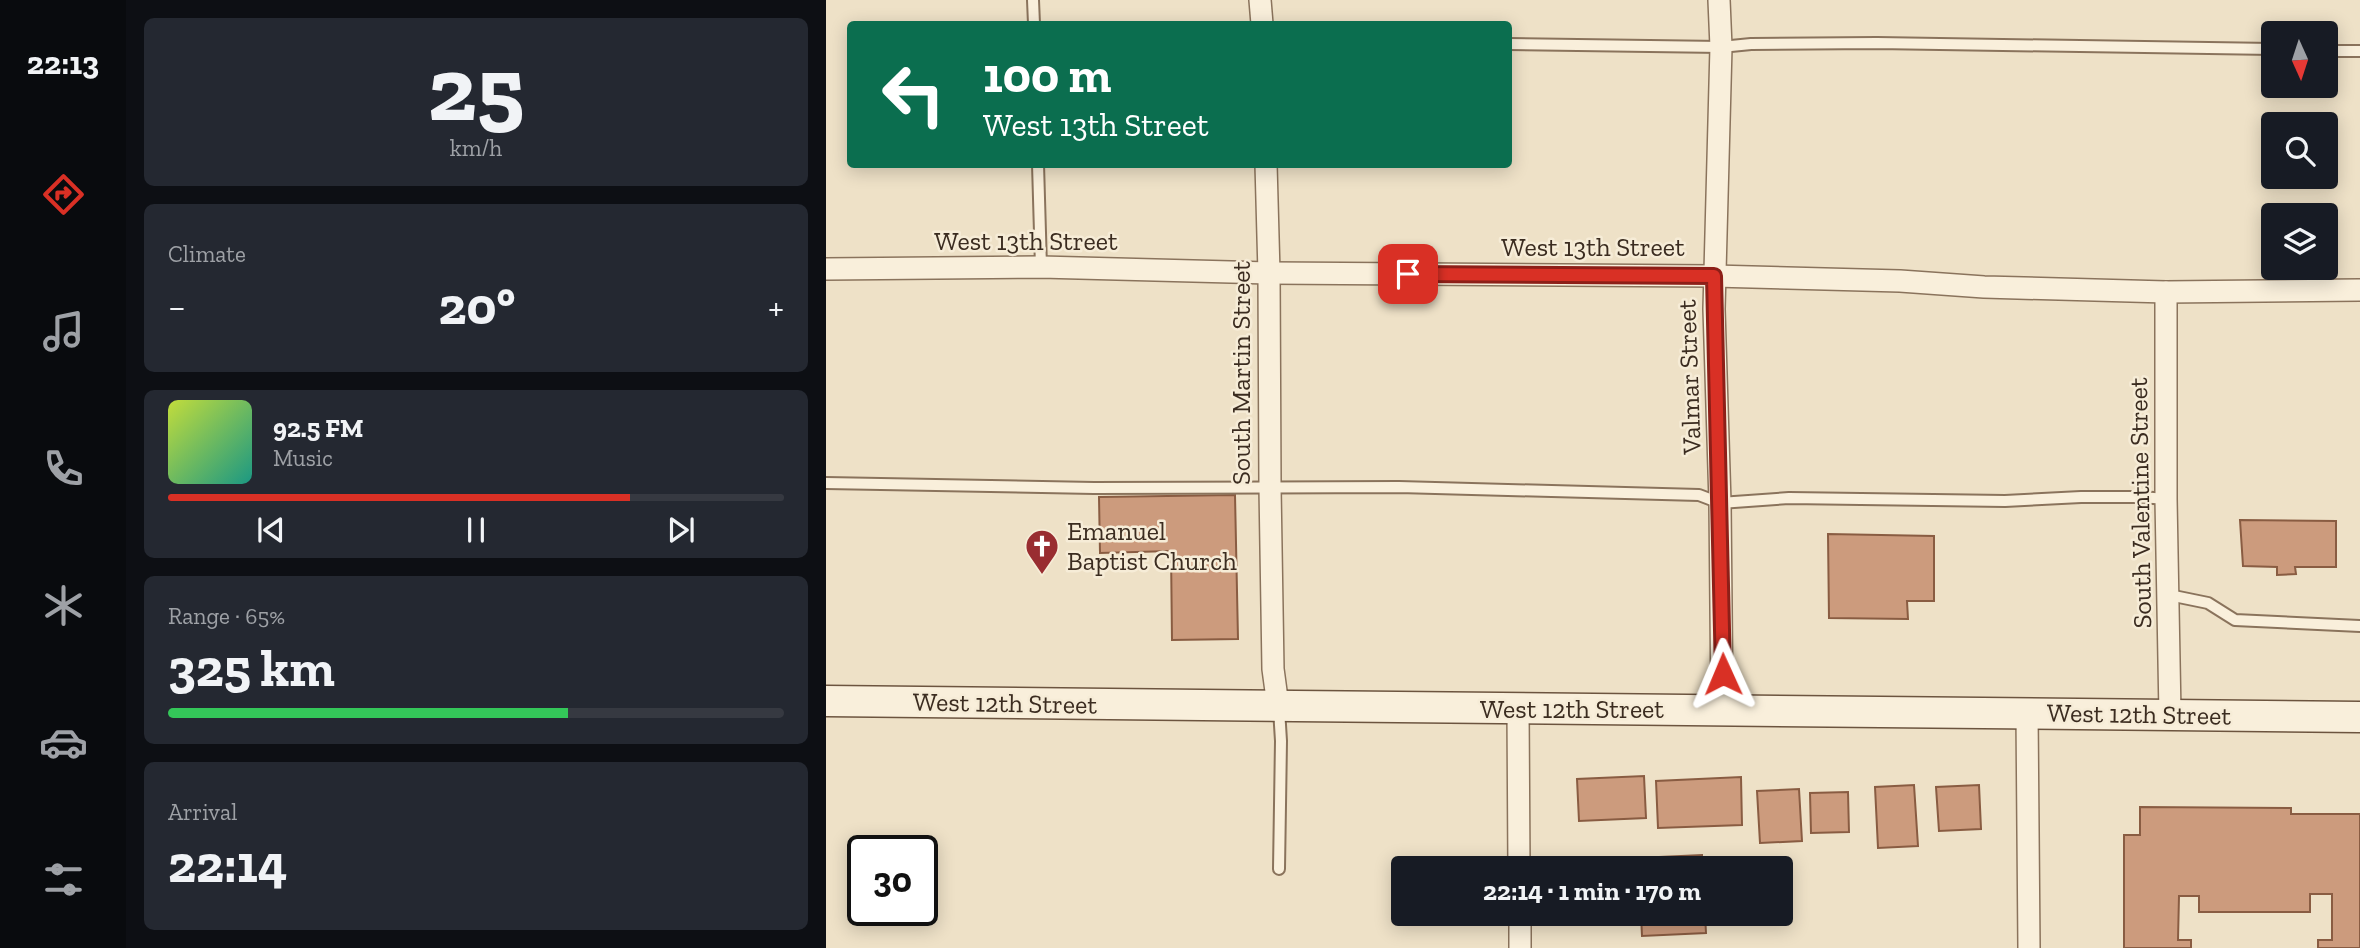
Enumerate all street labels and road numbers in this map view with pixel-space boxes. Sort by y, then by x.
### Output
street label: West 13th Street [934,225,1118,257]
street label: West 13th Street [1501,231,1685,263]
street label: South Martin Street [1225,261,1257,485]
street label: Valmar Street [1670,299,1708,456]
street label: South Valentine Street [2122,377,2158,629]
street label: West 12th Street [913,685,1098,721]
street label: West 12th Street [1480,693,1664,725]
street label: West 12th Street [2047,696,2232,732]

